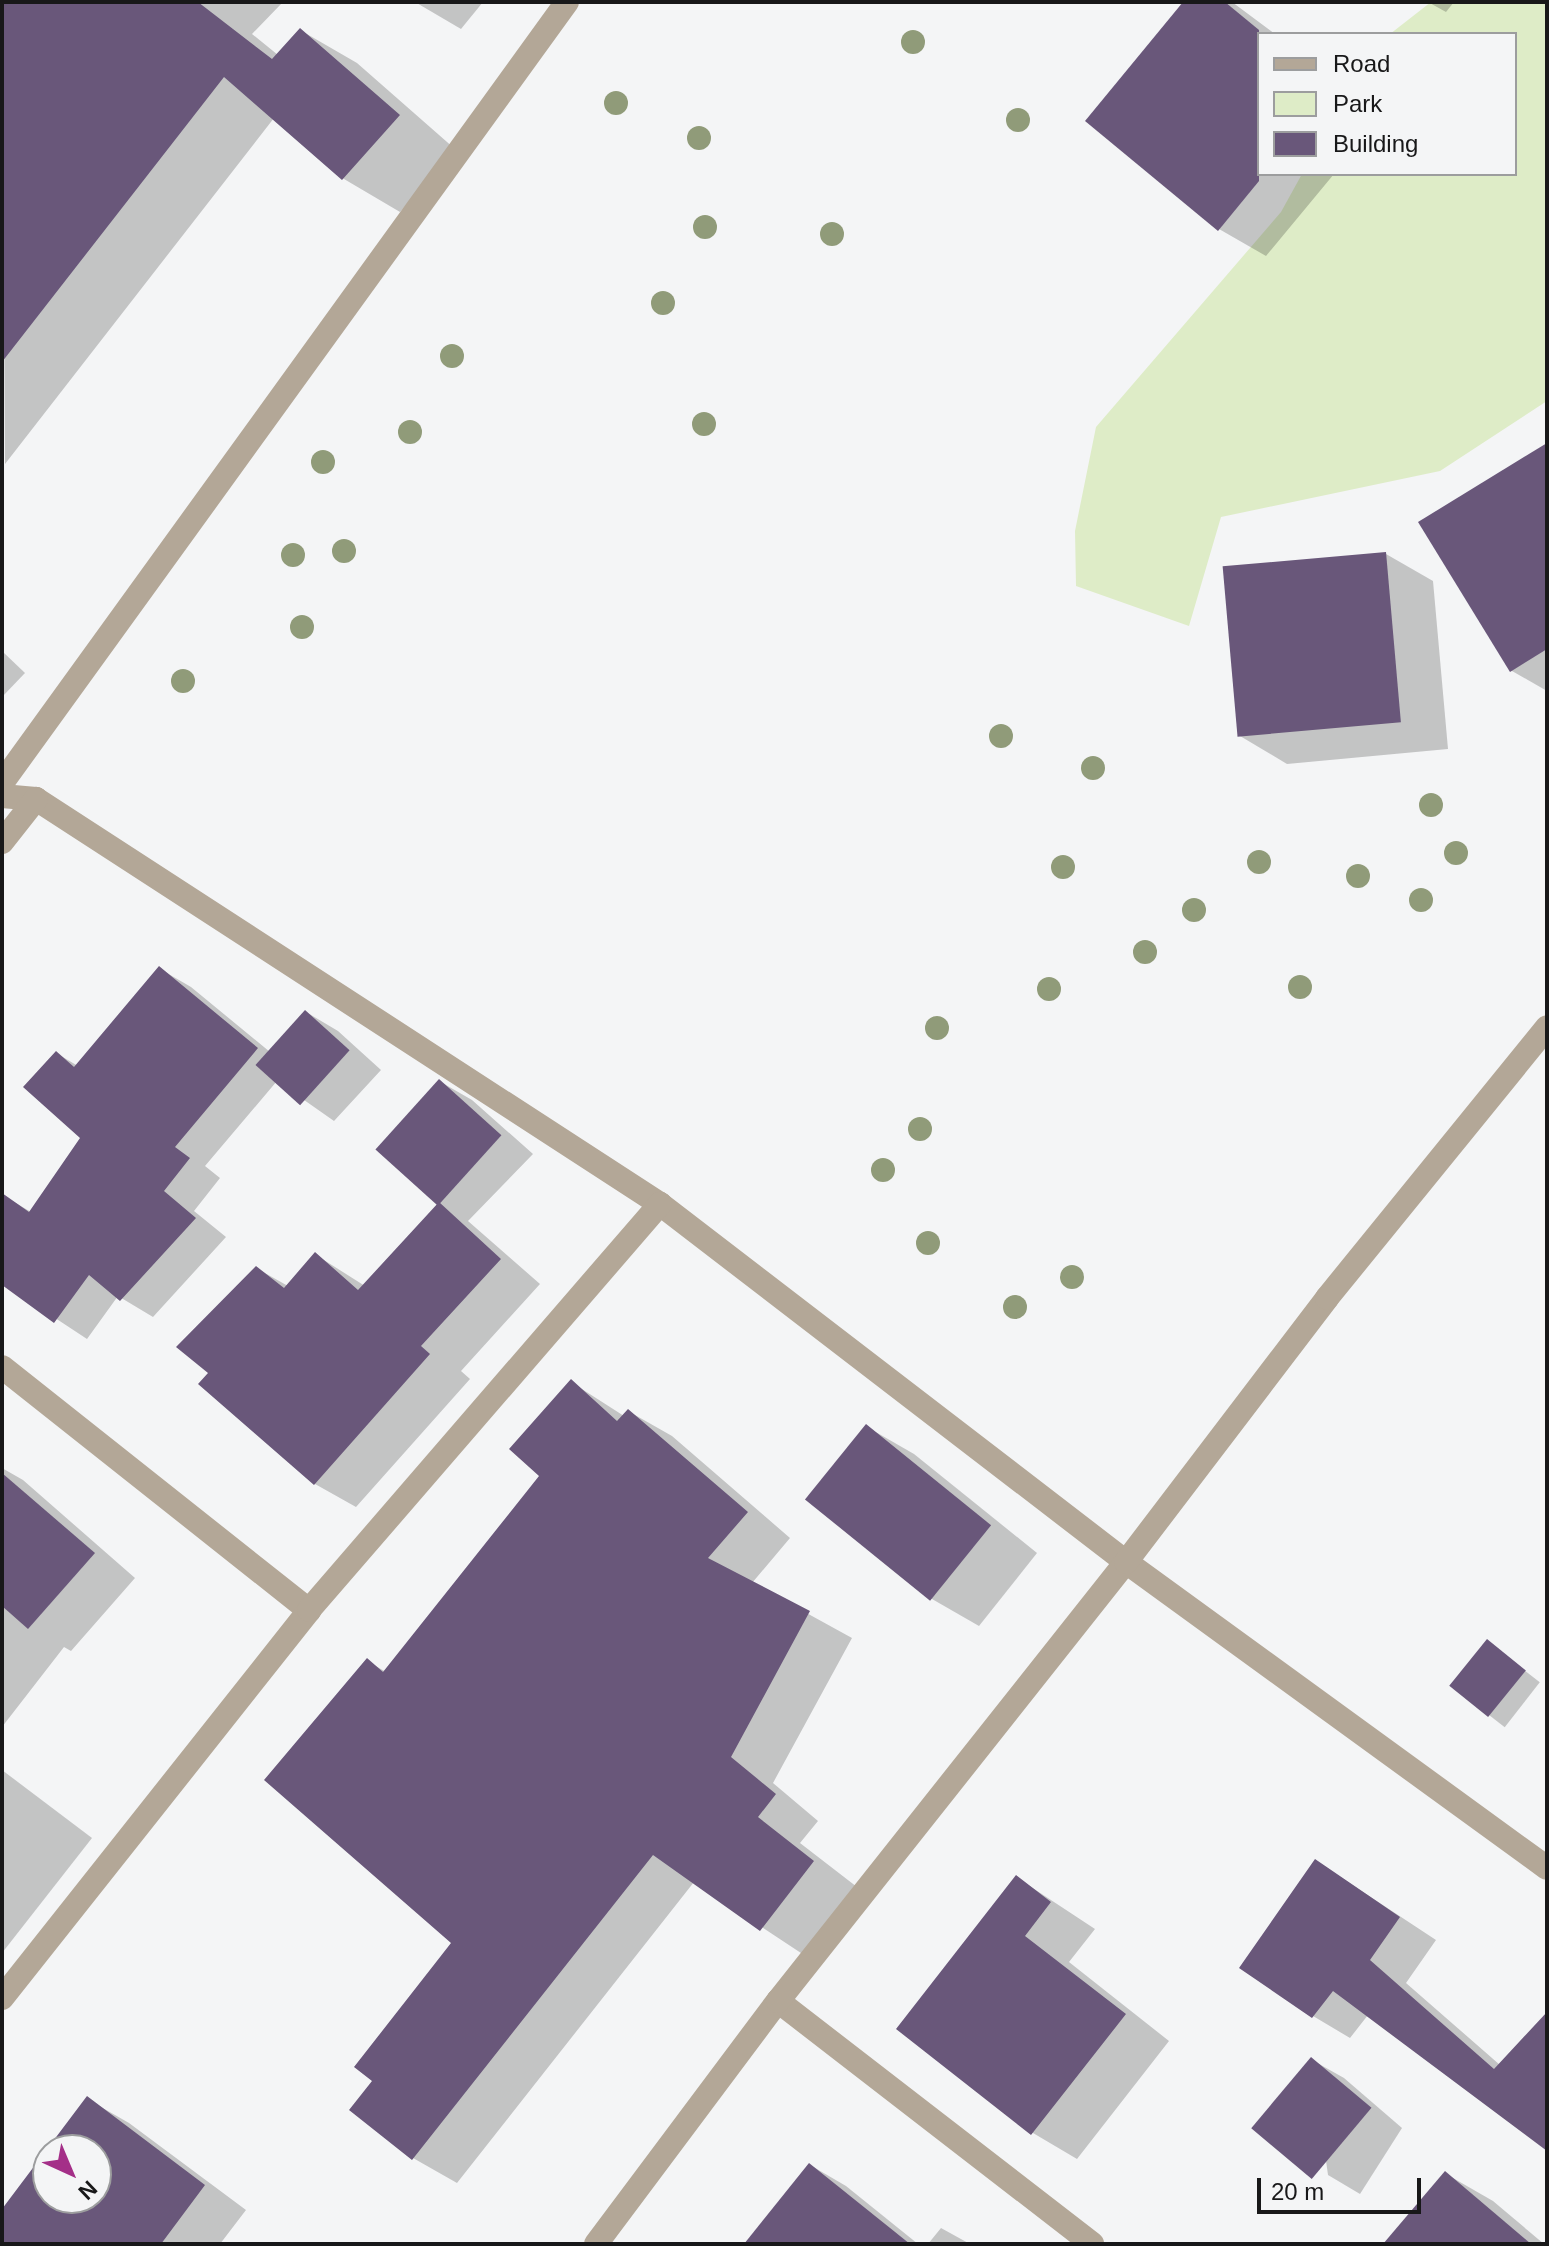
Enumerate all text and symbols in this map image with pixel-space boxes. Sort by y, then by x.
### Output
legend [1257,32,1517,176]
text: Road [1333,50,1390,77]
text: Park [1333,90,1382,117]
text: Building [1333,130,1418,157]
north arrow [32,2134,112,2214]
scale bar [1261,2162,1425,2212]
text: N [73,2176,102,2205]
text: 20 m [1271,2178,1324,2205]

